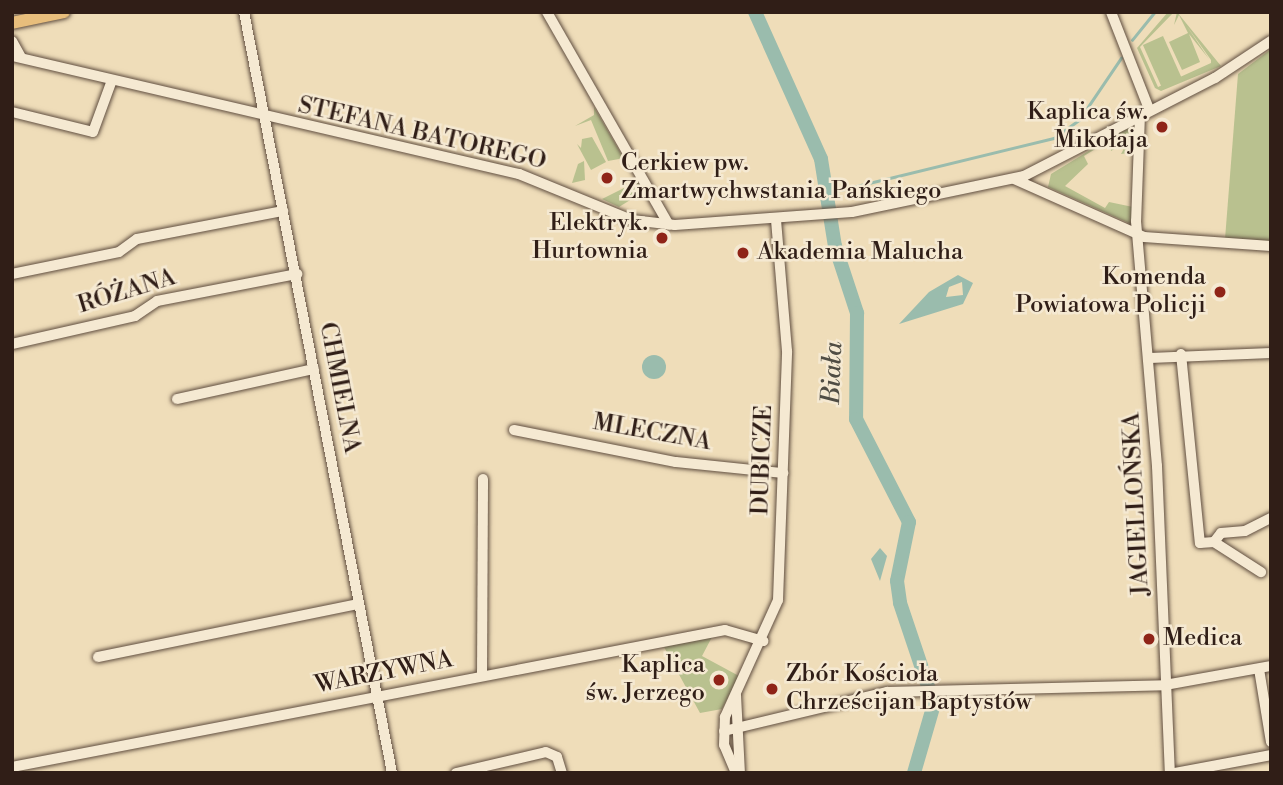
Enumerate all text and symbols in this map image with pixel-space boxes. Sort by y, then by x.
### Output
street label: STEFANA BATOREGO [295,91,549,177]
place label: Kaplica św. Mikołaja [1027,99,1148,155]
marker: Kaplica św. Mikołaja [1154,119,1170,135]
place label: Cerkiew pw. Zmartwychwstania Pańskiego [621,150,942,206]
marker: Cerkiew pw. Zmartwychwstania Pańskiego [599,170,615,186]
place label: Elektryk. Hurtownia [532,210,648,266]
marker: Elektryk. Hurtownia [654,230,670,246]
place label: Akademia Malucha [757,239,963,267]
marker: Akademia Malucha [735,245,751,261]
street label: RÓŻANA [75,263,179,321]
place label: Komenda Powiatowa Policji [1015,264,1206,320]
marker: Komenda Powiatowa Policji [1212,284,1228,300]
street label: CHMIELNA [312,320,366,456]
water label: Biała [816,341,850,405]
street label: DUBICZE [747,404,779,516]
street label: MLECZNA [590,408,714,458]
street label: JAGIELLOŃSKA [1118,412,1156,596]
place label: Medica [1163,625,1242,653]
marker: Medica [1141,631,1157,647]
street label: WARZYWNA [313,646,455,700]
place label: Kaplica św. Jerzego [585,652,705,708]
place label: Zbór Kościoła Chrześcijan Baptystów [786,661,1032,717]
marker: Kaplica św. Jerzego [711,672,727,688]
marker: Zbór Kościoła Chrześcijan Baptystów [764,681,780,697]

